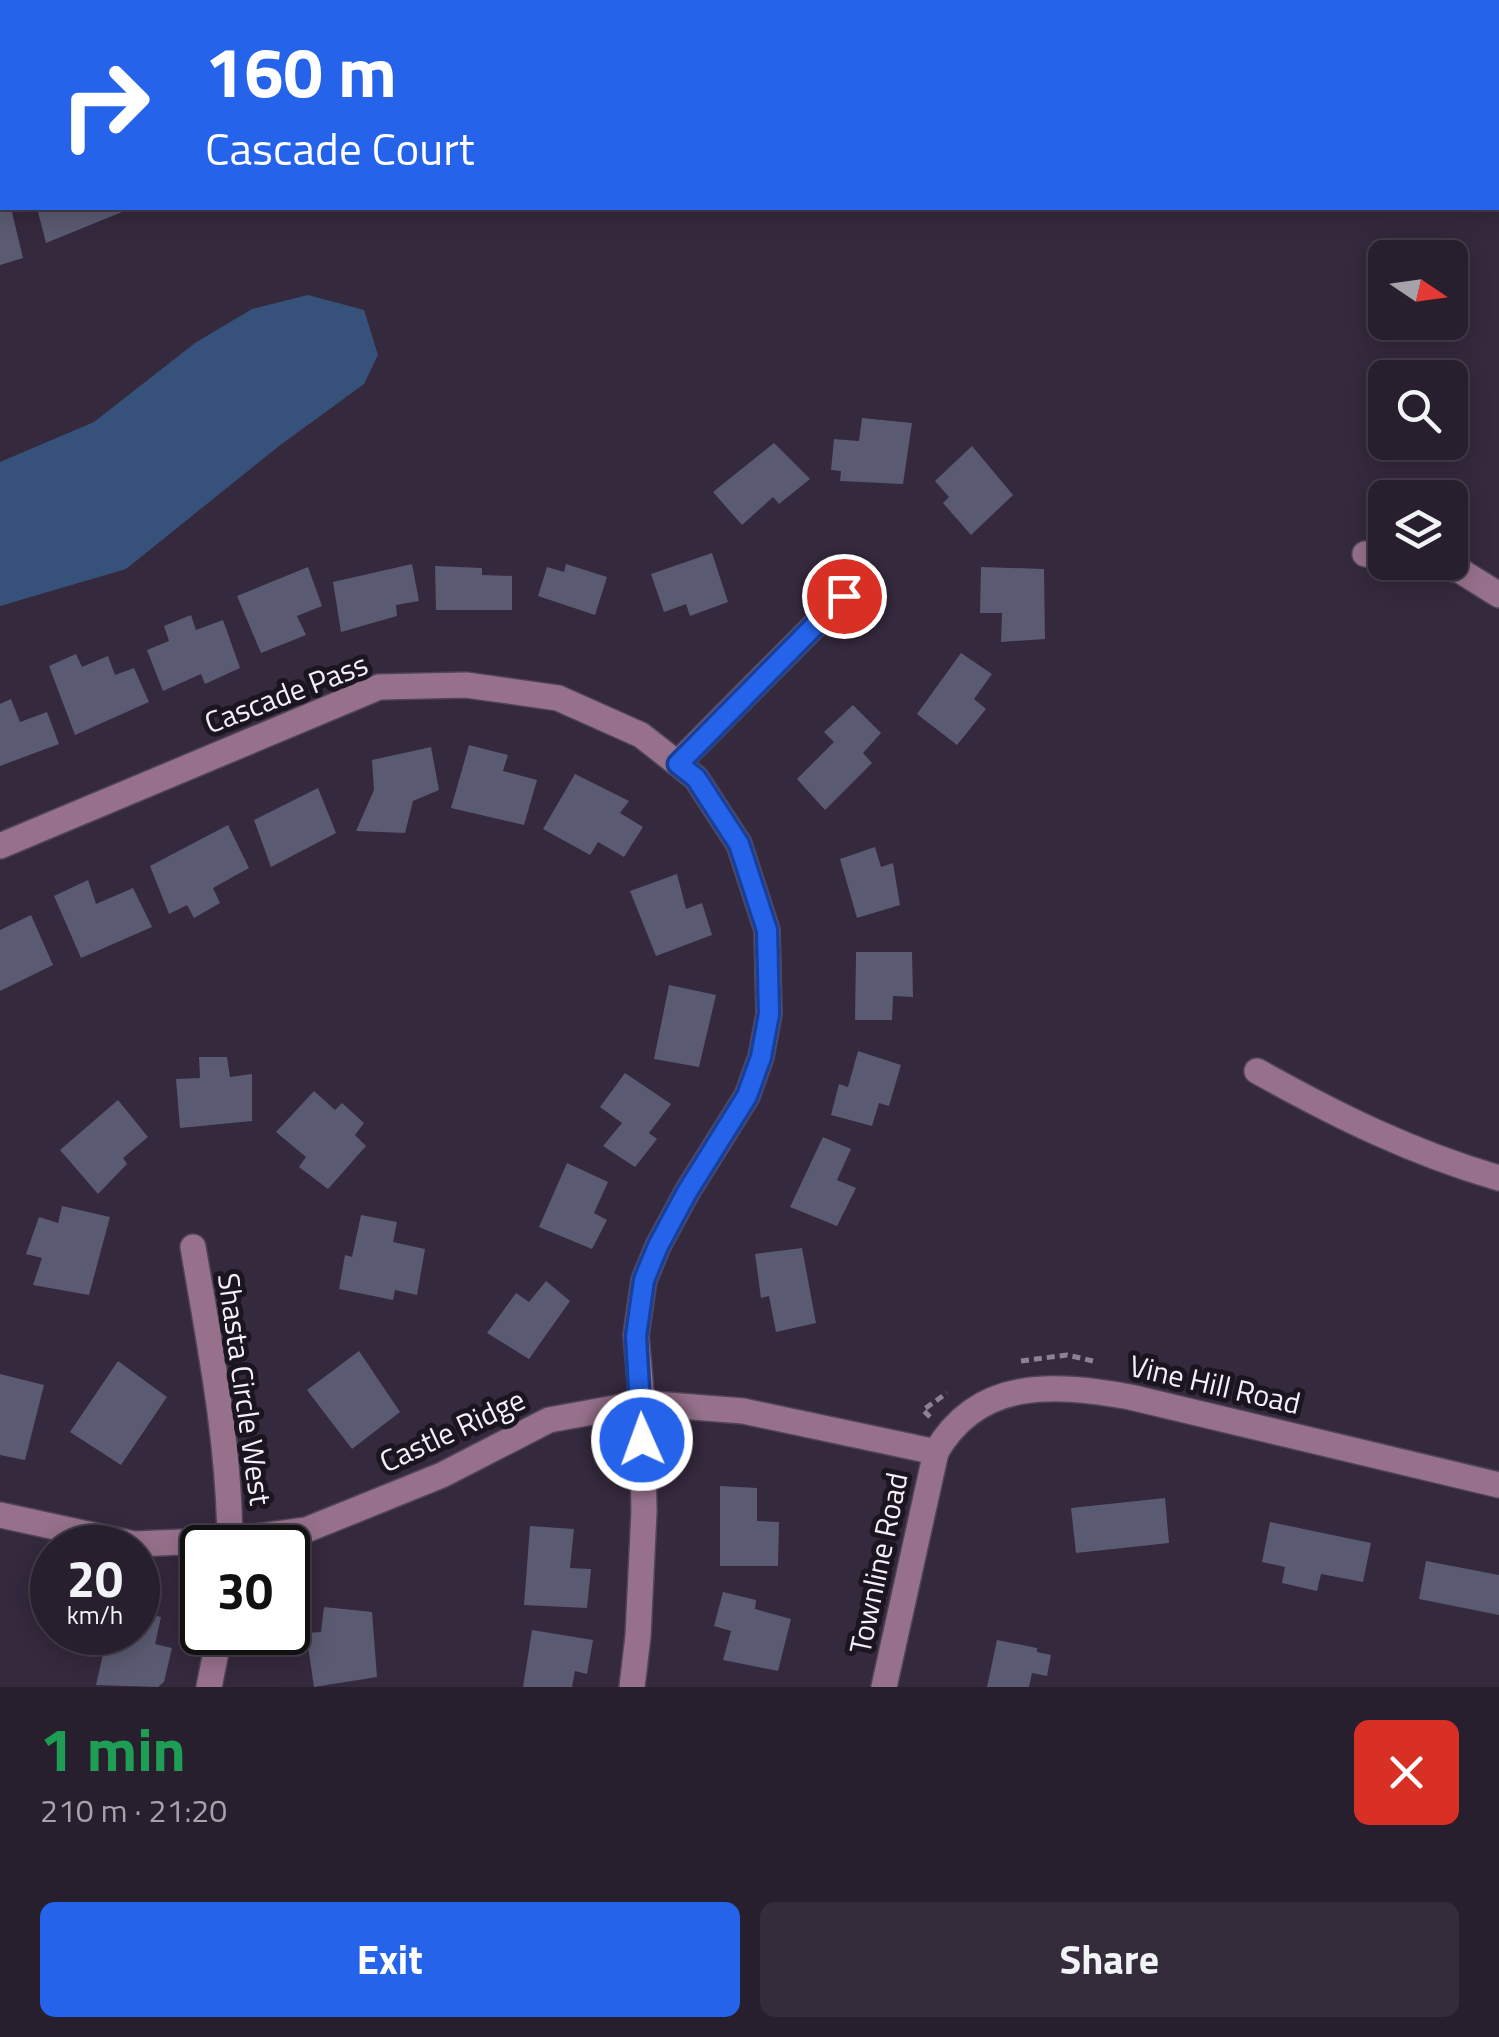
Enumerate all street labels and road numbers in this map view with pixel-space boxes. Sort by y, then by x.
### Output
street label: Cascade Pass [198,641,374,745]
street label: Shasta Circle West [206,1270,284,1508]
street label: Vine Hill Road [1125,1342,1305,1426]
street label: Castle Ridge [372,1376,532,1484]
street label: Townline Road [836,1468,920,1658]

